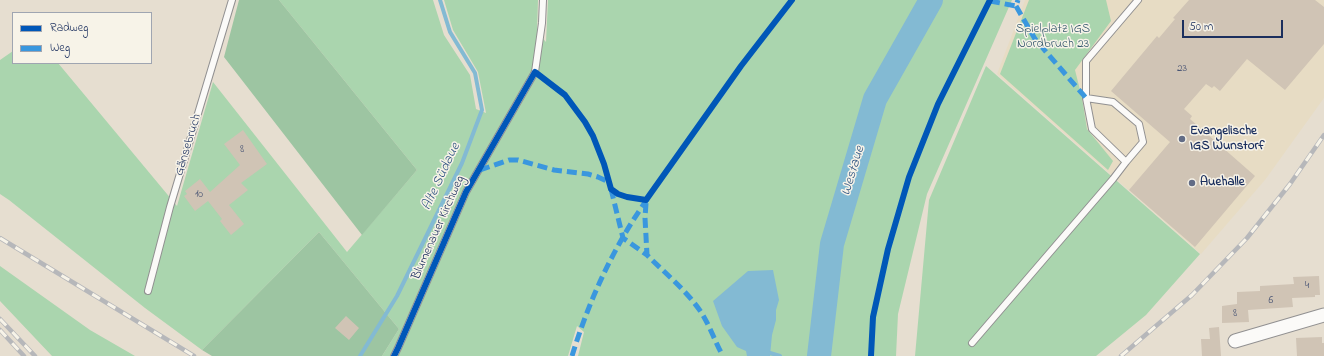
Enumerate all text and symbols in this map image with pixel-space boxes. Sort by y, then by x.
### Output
legend [12,12,152,64]
scale bar [1184,12,1285,38]
text: 50 m [1189,18,1213,36]
text: Radweg [50,19,89,37]
park label: Spielplatz IGS Nordbruch 23 [1016,22,1090,53]
text: Weg [50,39,70,57]
house number: 23 [1177,62,1187,76]
street label: Gänsebruch [172,112,206,178]
place label: Evangelische IGS Wunstorf [1190,124,1264,155]
marker: Evangelische IGS Wunstorf [1177,134,1187,144]
water label: Alte Südaue [419,141,465,213]
house number: 8 [240,143,244,157]
water label: Westaue [839,144,869,198]
street label: Blumenauer Kirchweg [409,174,469,282]
place label: Auehalle [1200,175,1245,191]
marker: Auehalle [1187,178,1197,188]
house number: 10 [195,188,203,202]
house number: 4 [1305,279,1309,293]
house number: 6 [1269,294,1273,308]
house number: 8 [1233,307,1237,321]

